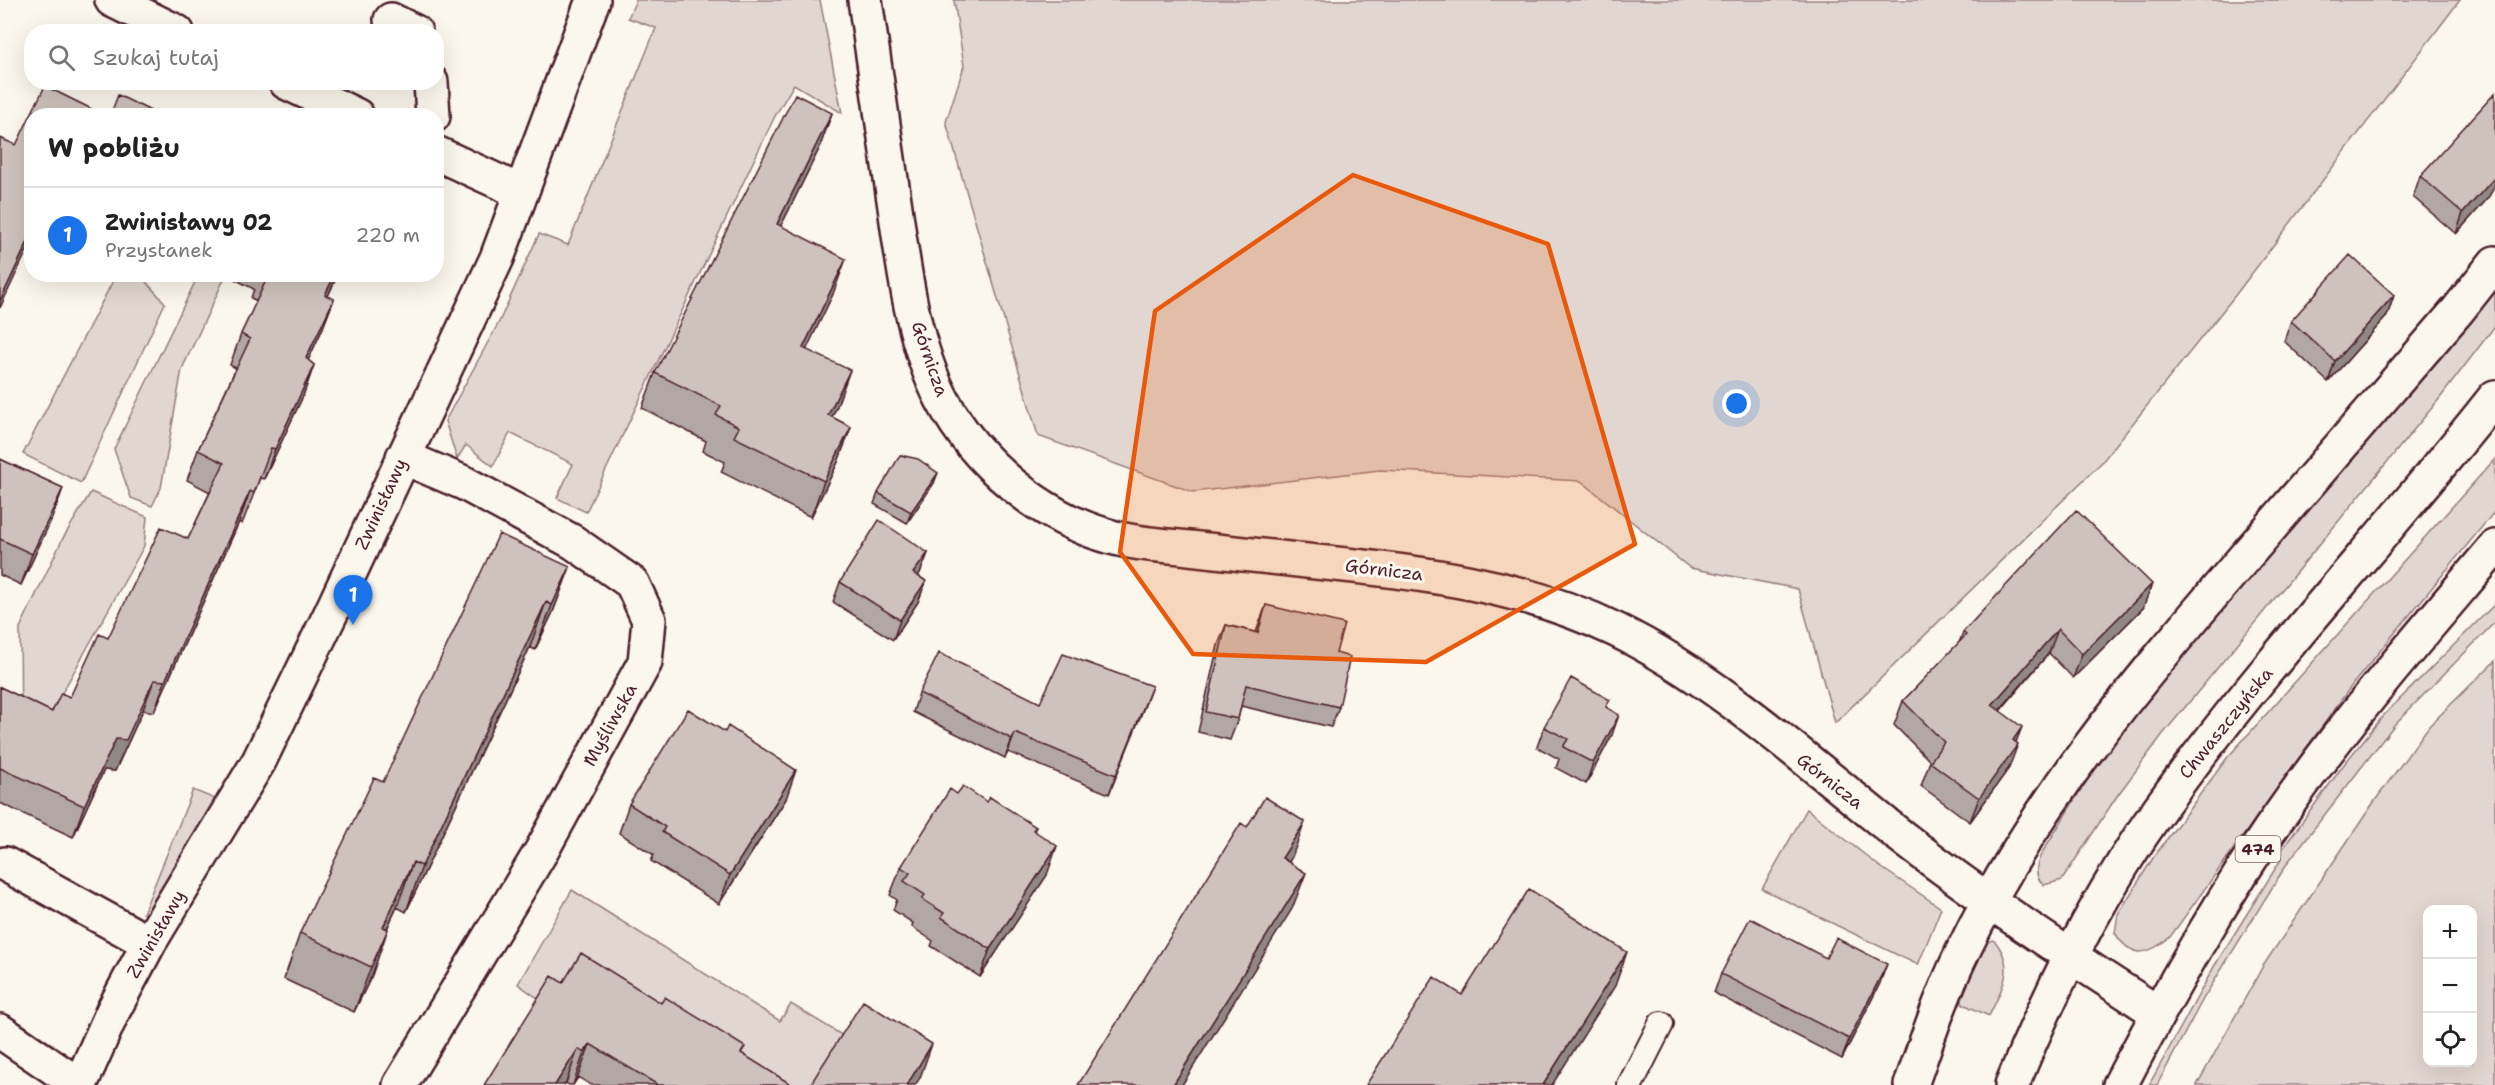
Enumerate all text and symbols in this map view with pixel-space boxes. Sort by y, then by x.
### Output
search box [24,24,444,90]
icon: search [45,41,78,74]
text: Szukaj tutaj [93,43,219,72]
text: W pobliżu [48,130,180,165]
text: Zwinisławy 02 [105,208,273,237]
text: 1 [63,222,72,248]
text: 220 m [356,222,420,248]
text: Przystanek [105,237,213,263]
street label: Górnicza [906,318,954,400]
your location [1722,389,1751,418]
street label: Zwinisławy [349,454,413,554]
street label: Górnicza [1344,553,1424,587]
pin: 1 [334,576,372,625]
street label: Chwaszczyńska [2174,662,2278,784]
street label: Myśliwska [577,679,643,771]
street label: Górnicza [1792,747,1868,815]
road number: 474 [2236,836,2280,862]
street label: Zwinisławy [121,886,191,982]
map controls [2423,905,2477,1067]
button: + [2423,905,2477,959]
button: − [2423,959,2477,1013]
button: locate [2423,1013,2477,1067]

